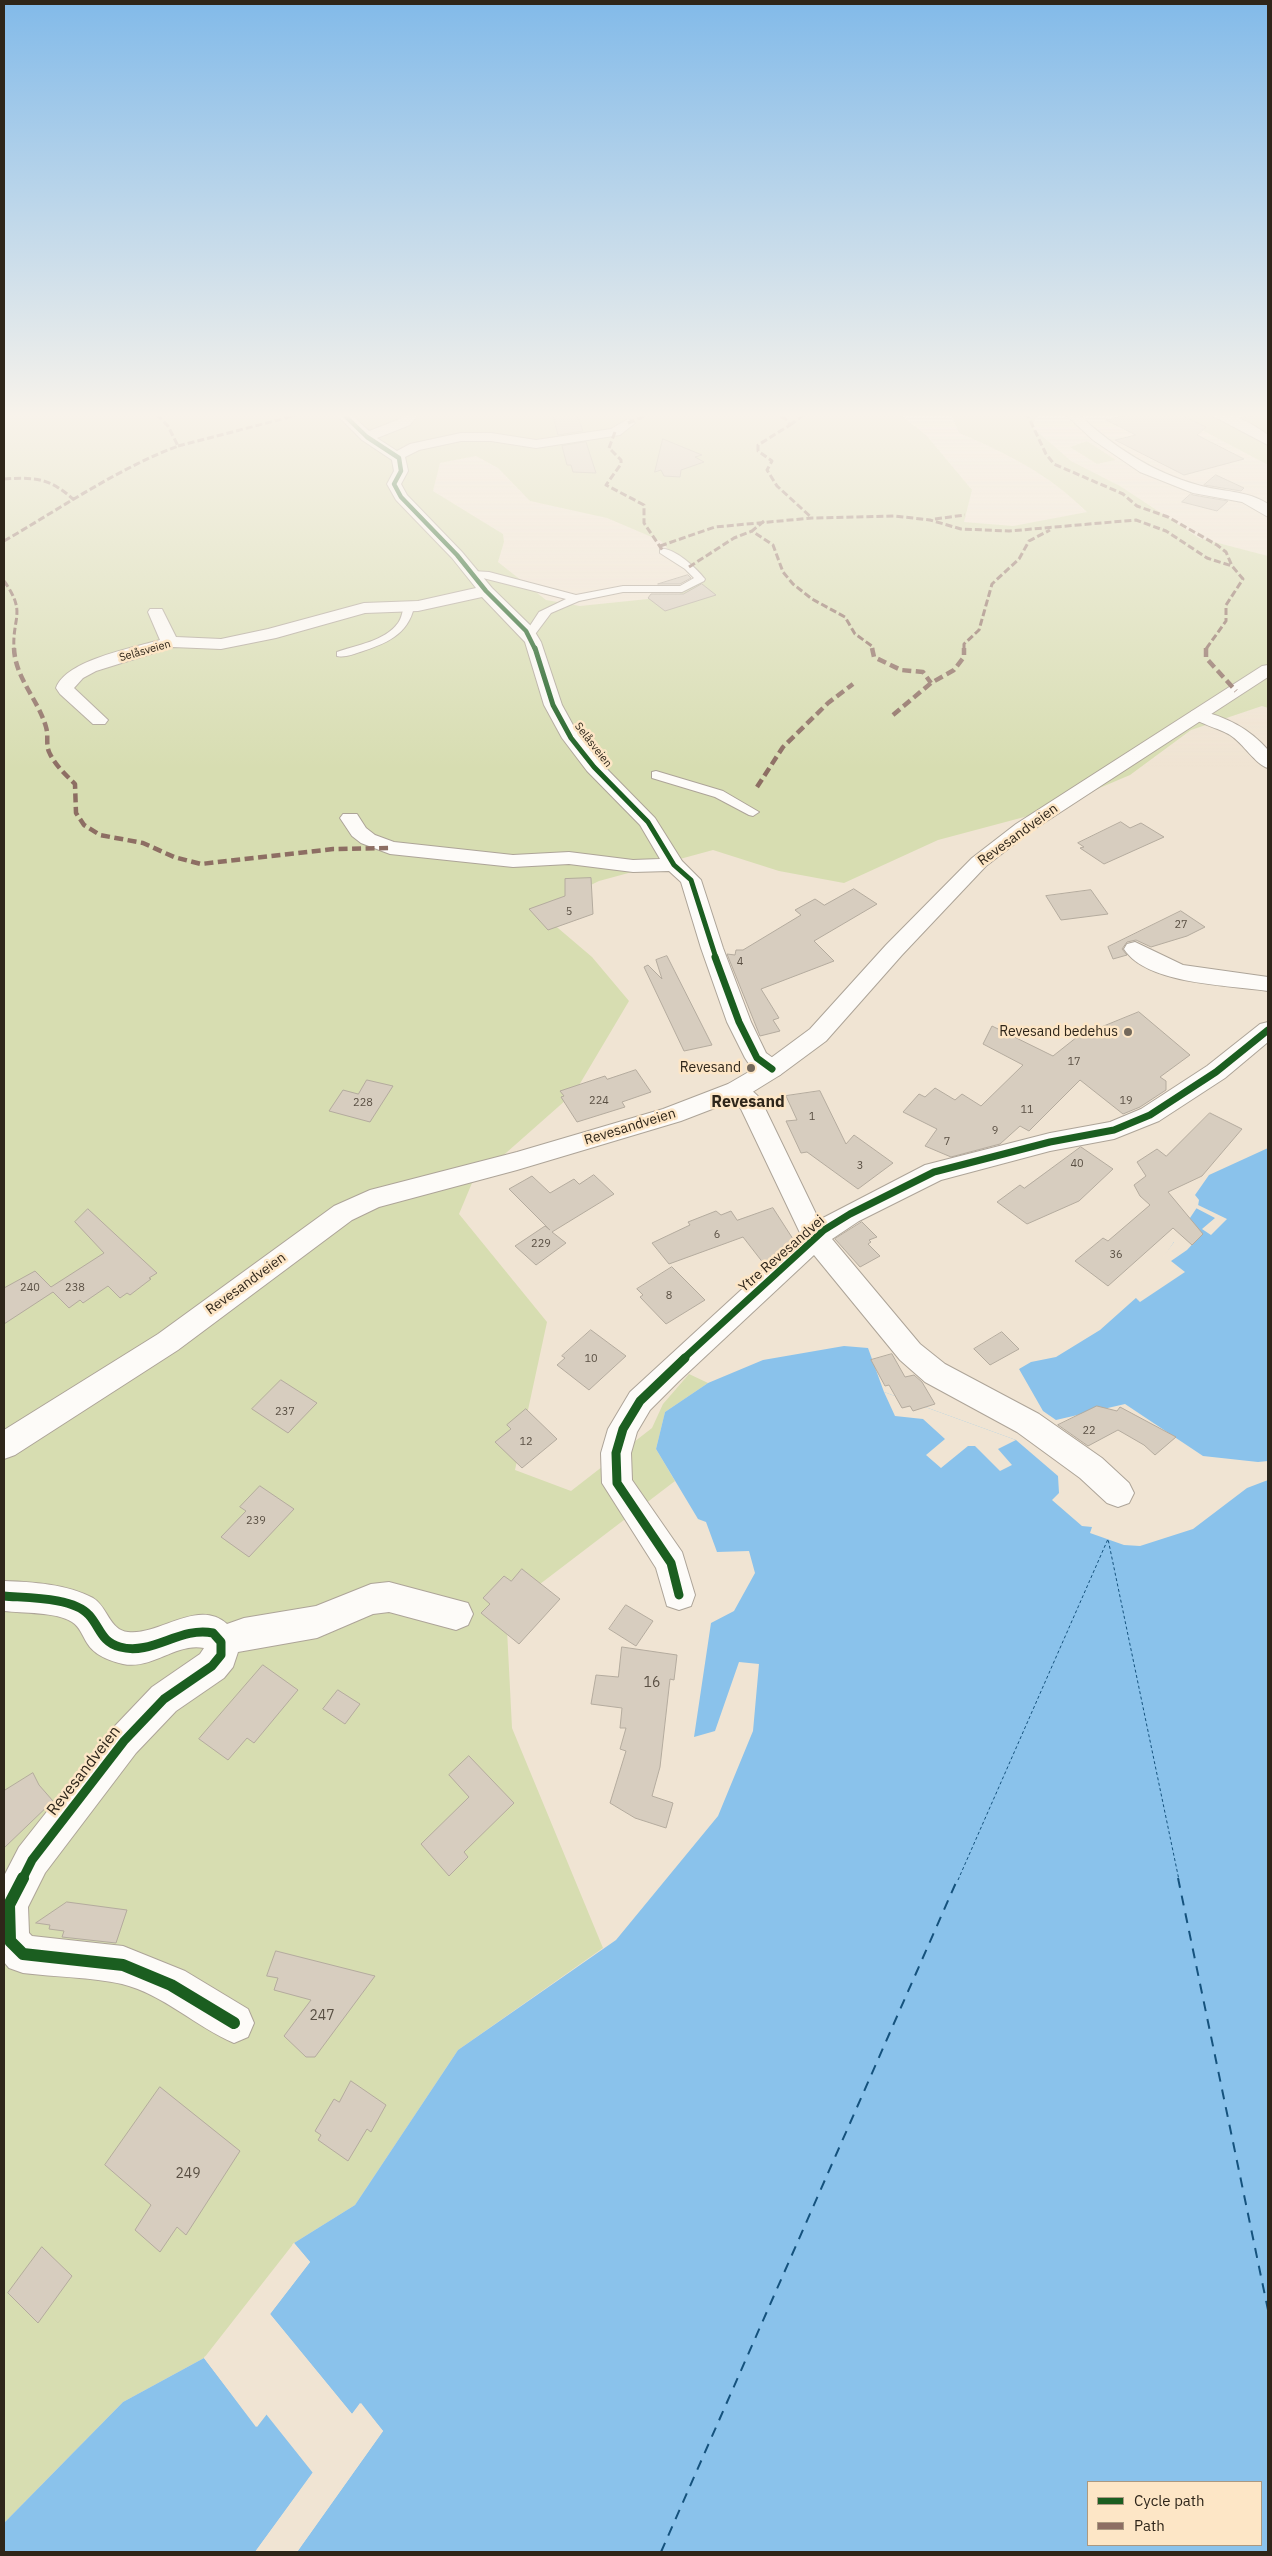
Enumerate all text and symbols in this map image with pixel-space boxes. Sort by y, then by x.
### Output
street label: Selåsveien [118,637,172,665]
street label: Selåsveien [572,720,614,770]
street label: Revesandveien [975,800,1061,870]
house number: 5 [566,905,572,919]
house number: 27 [1174,918,1188,932]
house number: 4 [737,955,743,969]
place label: Revesand bedehus [999,1024,1118,1040]
marker: Revesand bedehus [1122,1026,1134,1038]
house number: 17 [1067,1055,1081,1069]
place label: Revesand [680,1060,741,1076]
marker: Revesand [745,1062,757,1074]
district label: Revesand [711,1092,785,1112]
house number: 224 [589,1094,609,1108]
house number: 19 [1119,1094,1133,1108]
house number: 228 [353,1096,373,1110]
house number: 11 [1020,1103,1034,1117]
street label: Revesandveien [582,1105,678,1149]
house number: 1 [809,1110,815,1124]
house number: 9 [992,1124,998,1138]
house number: 7 [944,1135,950,1149]
house number: 40 [1070,1157,1084,1171]
house number: 3 [857,1159,863,1173]
street label: Ytre Revesandvei [736,1212,828,1296]
house number: 6 [714,1228,720,1242]
house number: 229 [531,1237,551,1251]
house number: 36 [1109,1248,1123,1262]
street label: Revesandveien [203,1249,289,1319]
house number: 240 [20,1281,40,1295]
house number: 238 [65,1281,85,1295]
house number: 8 [666,1289,672,1303]
house number: 10 [584,1352,598,1366]
house number: 237 [275,1405,295,1419]
house number: 22 [1082,1424,1096,1438]
house number: 12 [519,1435,533,1449]
house number: 239 [246,1514,266,1528]
house number: 16 [644,1675,660,1691]
street label: Revesandveien [43,1722,125,1820]
house number: 247 [309,2008,335,2024]
house number: 249 [175,2166,201,2182]
legend [1087,2481,1262,2546]
text: Cycle path [1134,2491,1205,2510]
text: Path [1134,2516,1165,2535]

